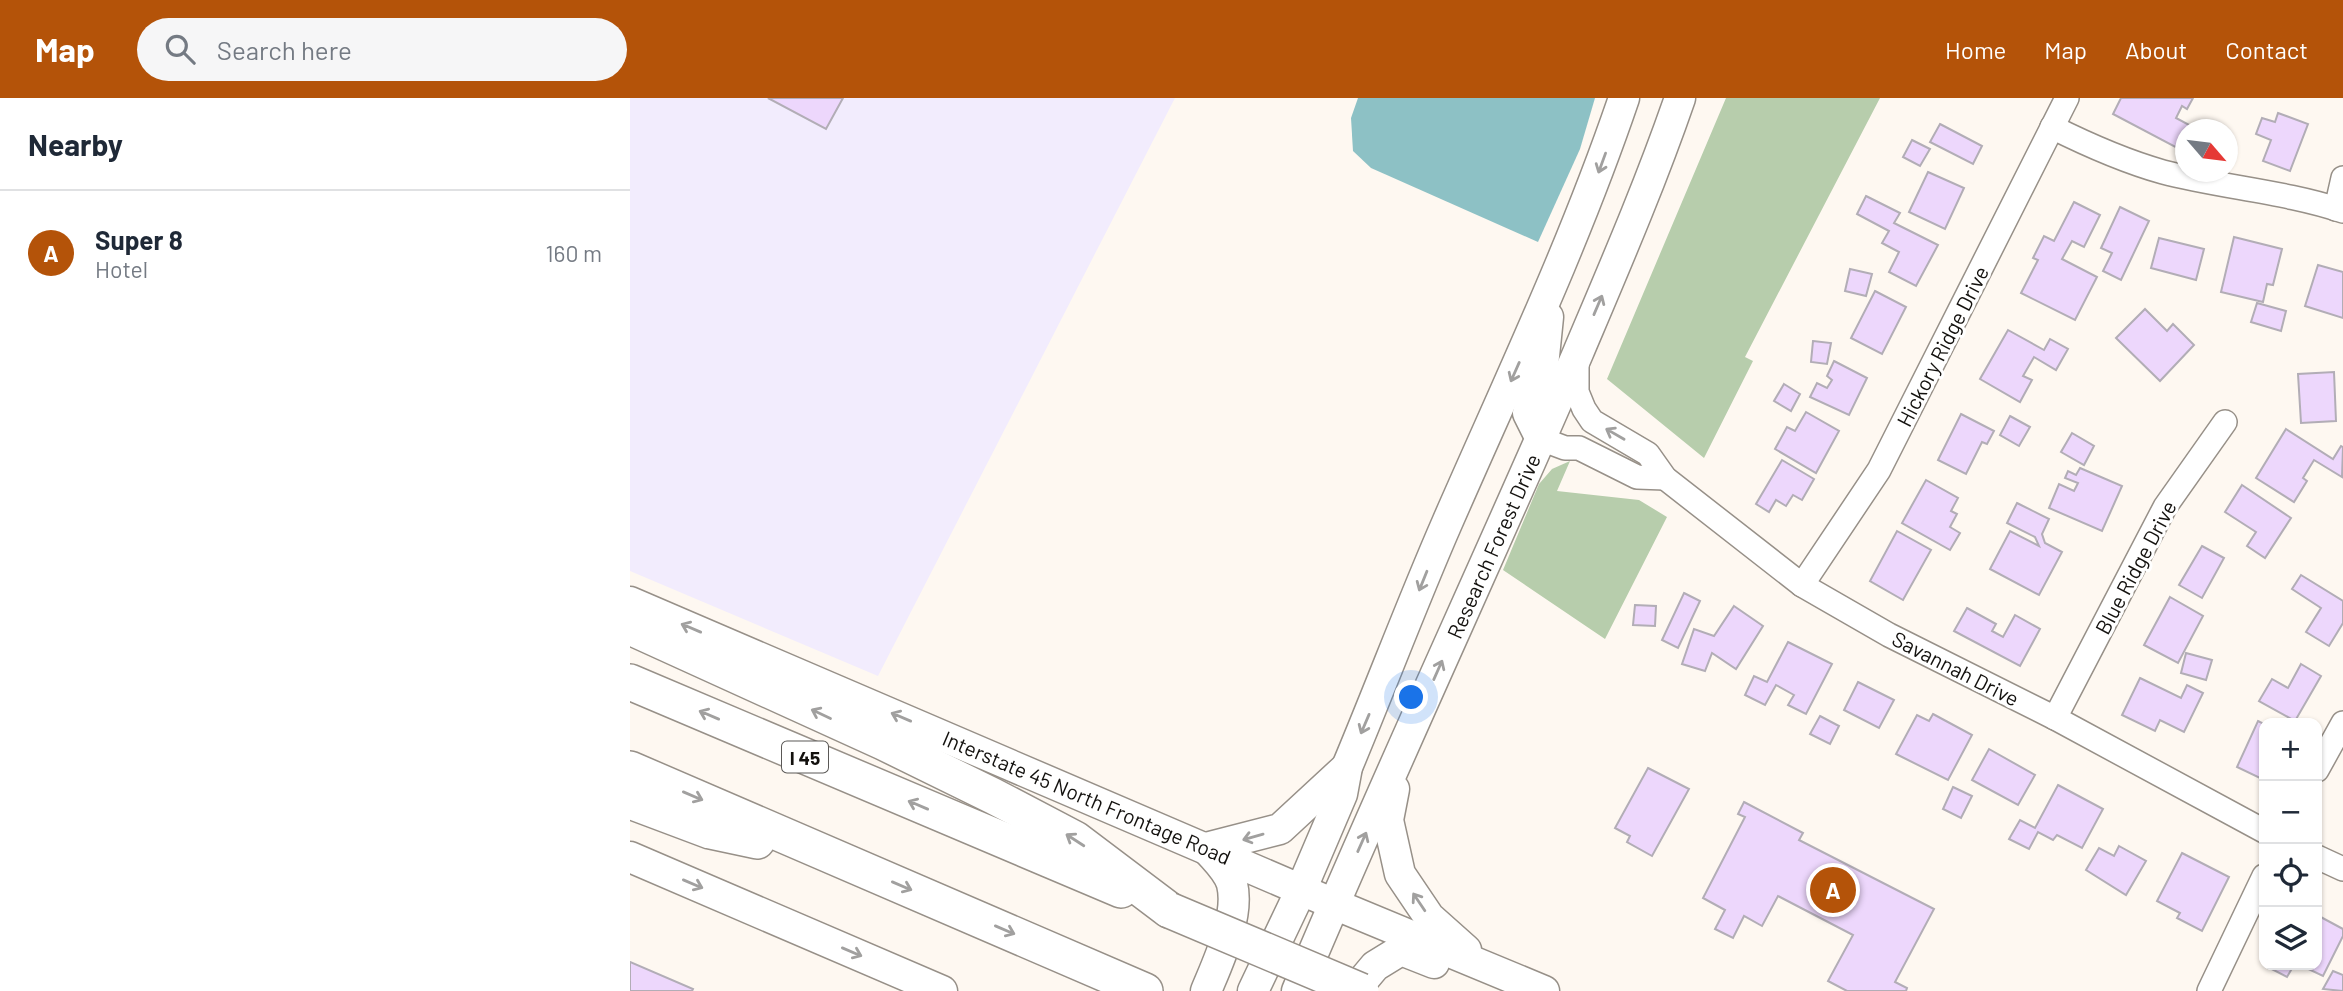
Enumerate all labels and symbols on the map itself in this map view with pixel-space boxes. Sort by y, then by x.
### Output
north arrow [2175,119,2238,182]
one-way arrow [1595,151,1607,173]
street label: Hickory Ridge Drive [1891,262,1993,430]
one-way arrow [1593,295,1606,316]
one-way arrow [1508,361,1521,383]
one-way arrow [1605,427,1625,441]
street label: Research Forest Drive [1441,450,1545,642]
street label: Blue Ridge Drive [2089,496,2181,638]
one-way arrow [1416,569,1429,591]
one-way arrow [681,621,703,634]
street label: Savannah Drive [1888,625,2024,711]
one-way arrow [1432,660,1445,681]
your location [1394,680,1428,714]
one-way arrow [811,707,832,720]
one-way arrow [698,708,720,721]
one-way arrow [890,710,912,723]
one-way arrow [1357,713,1370,735]
street label: Interstate 45 North Frontage Road [939,725,1235,869]
road number: I 45 [782,742,828,772]
one-way arrow [681,791,703,804]
one-way arrow [908,798,929,811]
one-way arrow [1242,831,1265,844]
one-way arrow [1356,831,1369,853]
one-way arrow [1066,833,1085,848]
pin: A [1810,864,1856,916]
one-way arrow [681,878,703,891]
one-way arrow [890,880,912,893]
one-way arrow [1412,893,1426,912]
one-way arrow [993,925,1015,938]
one-way arrow [841,946,862,959]

